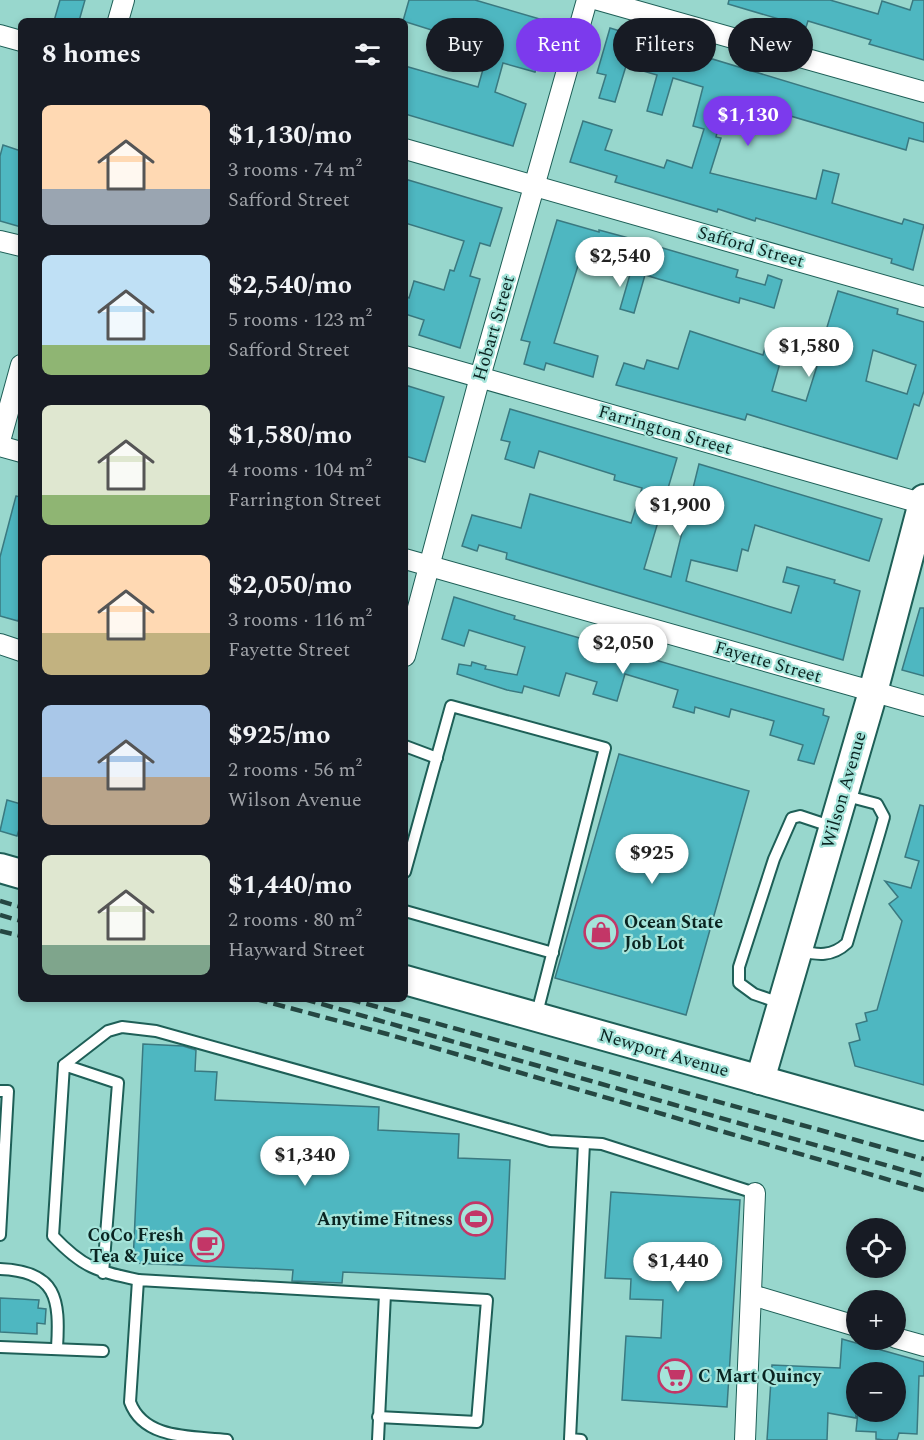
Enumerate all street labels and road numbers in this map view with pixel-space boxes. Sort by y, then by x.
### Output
street label: Safford Street [695,219,807,275]
street label: Hobart Street [466,272,522,384]
street label: Farrington Street [595,398,735,462]
street label: Fayette Street [711,634,825,690]
street label: Wilson Avenue [814,728,874,852]
street label: Newport Avenue [596,1022,732,1084]

